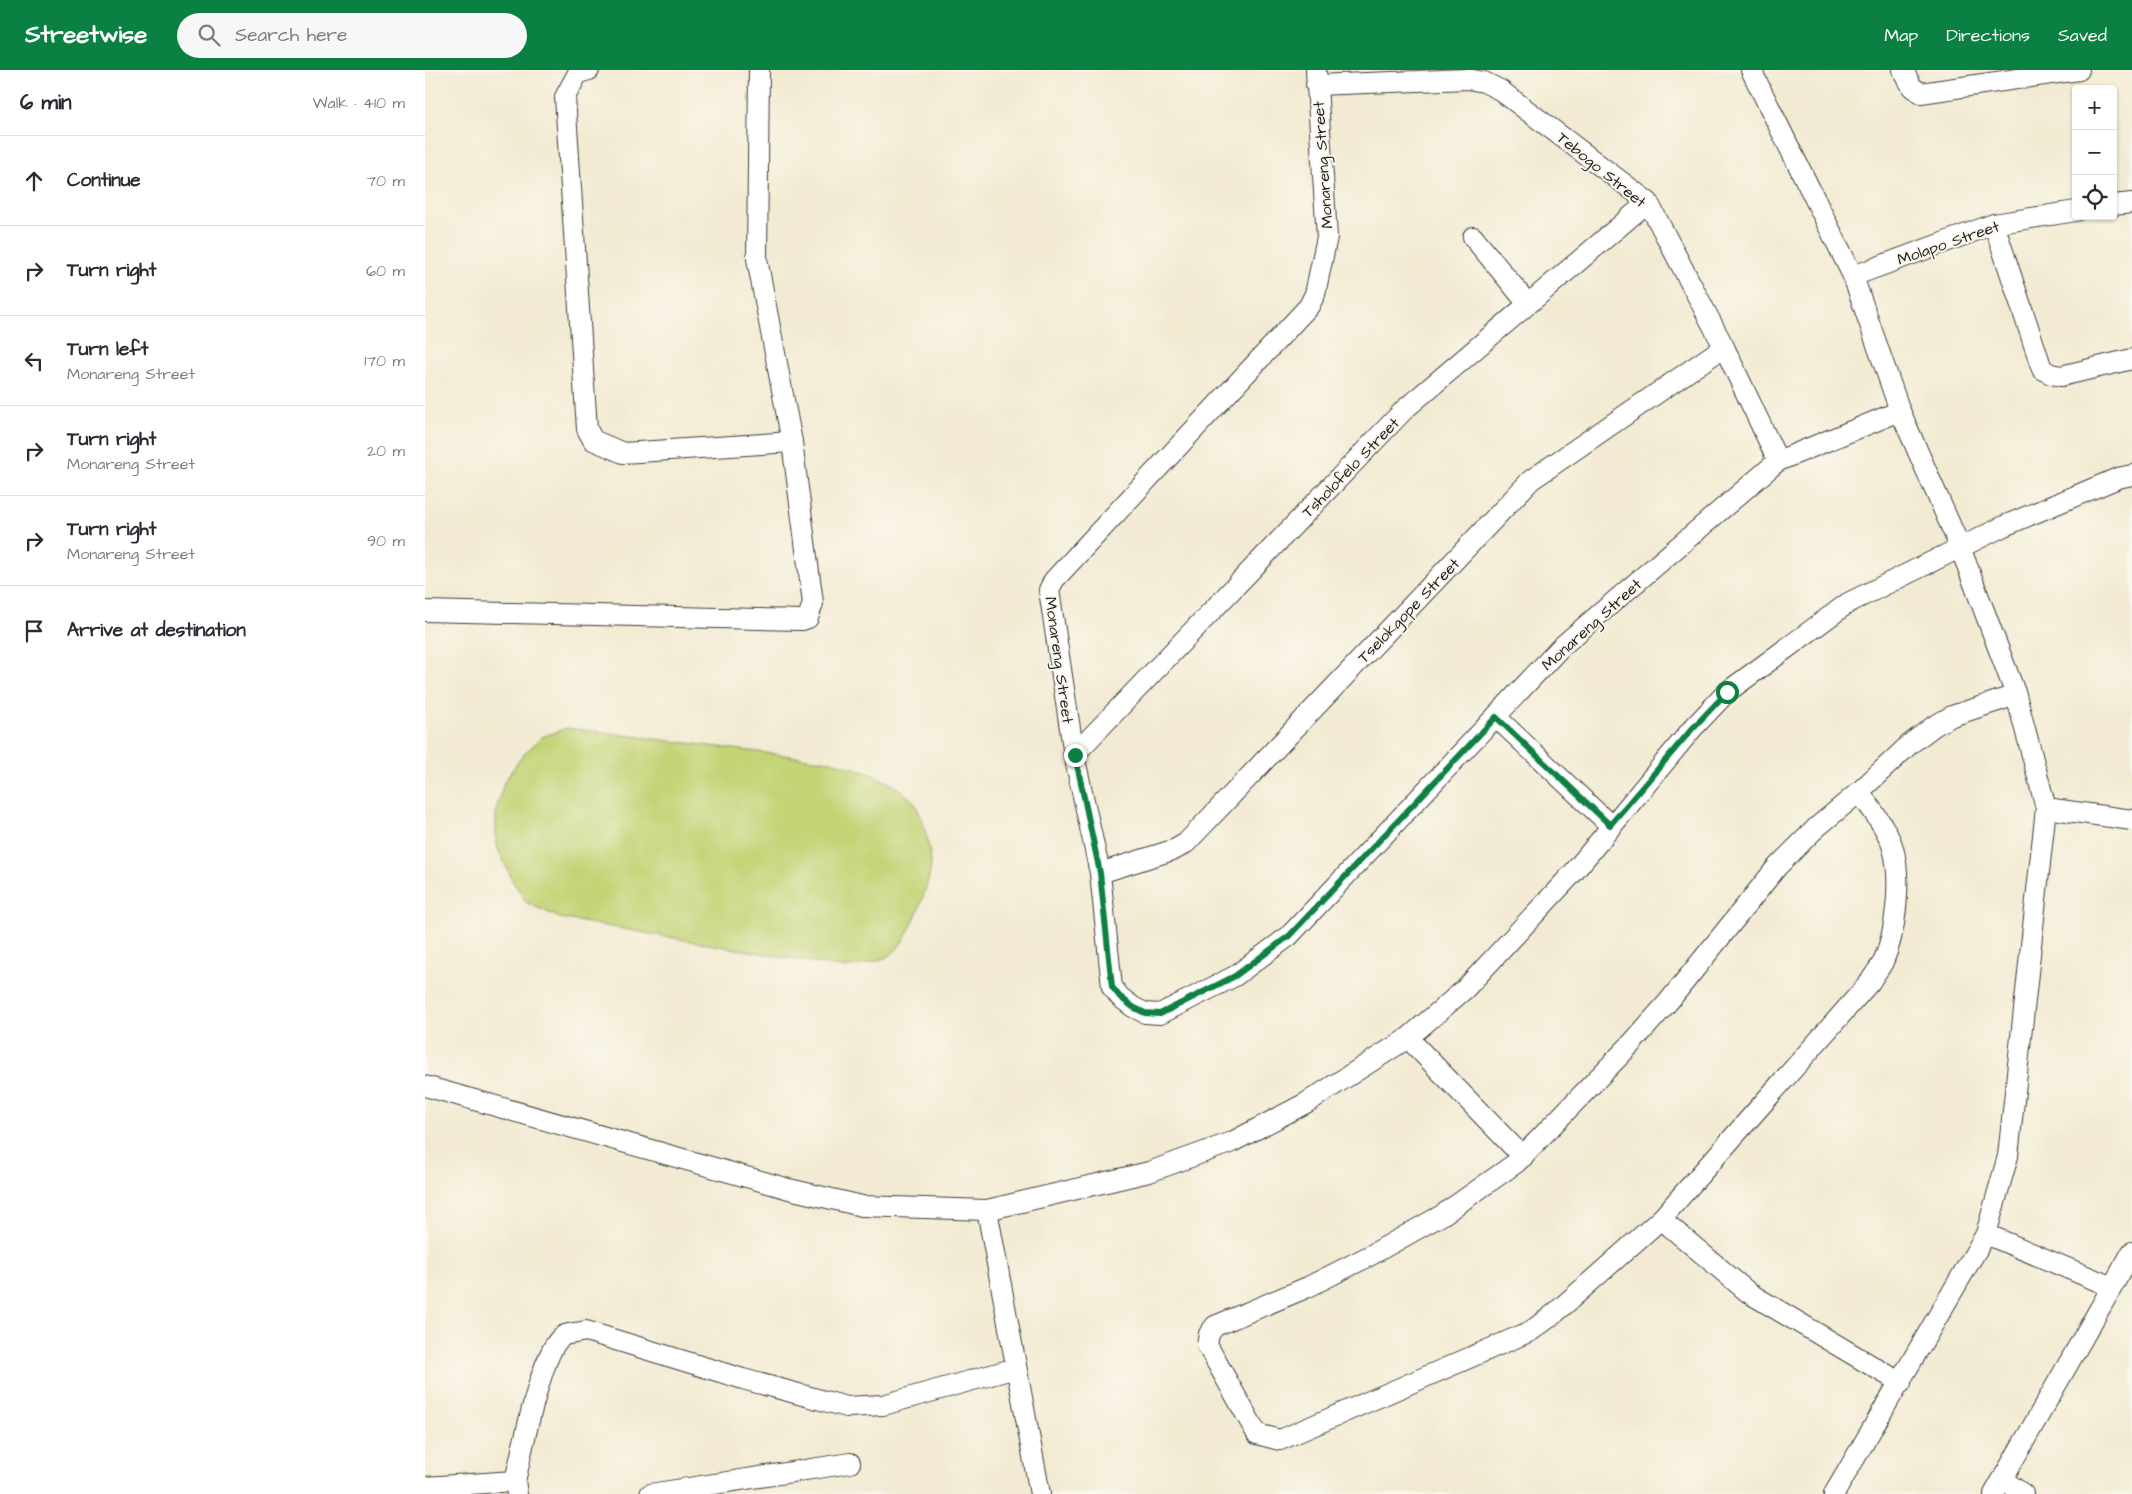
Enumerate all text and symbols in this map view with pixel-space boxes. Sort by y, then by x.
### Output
search box [177,13,527,58]
text: Streetwise [25,18,147,52]
icon: search [195,21,223,49]
text: Search here [235,22,347,49]
text: Map [1884,23,1918,48]
text: Directions [1946,23,2030,48]
text: Saved [2058,23,2107,48]
map controls [2072,85,2117,220]
button: + [2072,85,2117,130]
text: 6 min [20,88,72,117]
text: Walk · 410 m [313,92,405,114]
street label: Monareng Street [1308,100,1339,229]
street label: Tebogo Street [1551,127,1651,214]
button: − [2072,130,2117,175]
icon: ahead [20,167,48,195]
text: Continue [67,167,141,194]
text: 70 m [366,170,405,192]
button: locate [2072,175,2117,220]
street label: Molapo Street [1894,215,2003,271]
icon: right [20,257,48,285]
text: Turn right [67,257,156,284]
text: 60 m [366,260,405,282]
text: Turn left [67,336,148,363]
icon: left [20,347,48,375]
text: 170 m [364,350,405,372]
text: Monareng Street [67,363,195,385]
street label: Tsholofelo Street [1297,412,1405,523]
text: Turn right [67,426,156,453]
icon: right [20,437,48,465]
text: 20 m [367,440,405,462]
text: Monareng Street [67,453,195,475]
text: Turn right [67,516,156,543]
icon: right [20,527,48,555]
text: 90 m [367,530,405,552]
text: Monareng Street [67,543,195,565]
street label: Tselokgope Street [1353,553,1466,669]
street label: Monareng Street [1537,573,1648,676]
street label: Monareng Street [1038,595,1079,726]
icon: arrive [20,617,48,645]
text: Arrive at destination [67,617,246,644]
route start [1716,681,1739,704]
route end [1064,744,1087,767]

